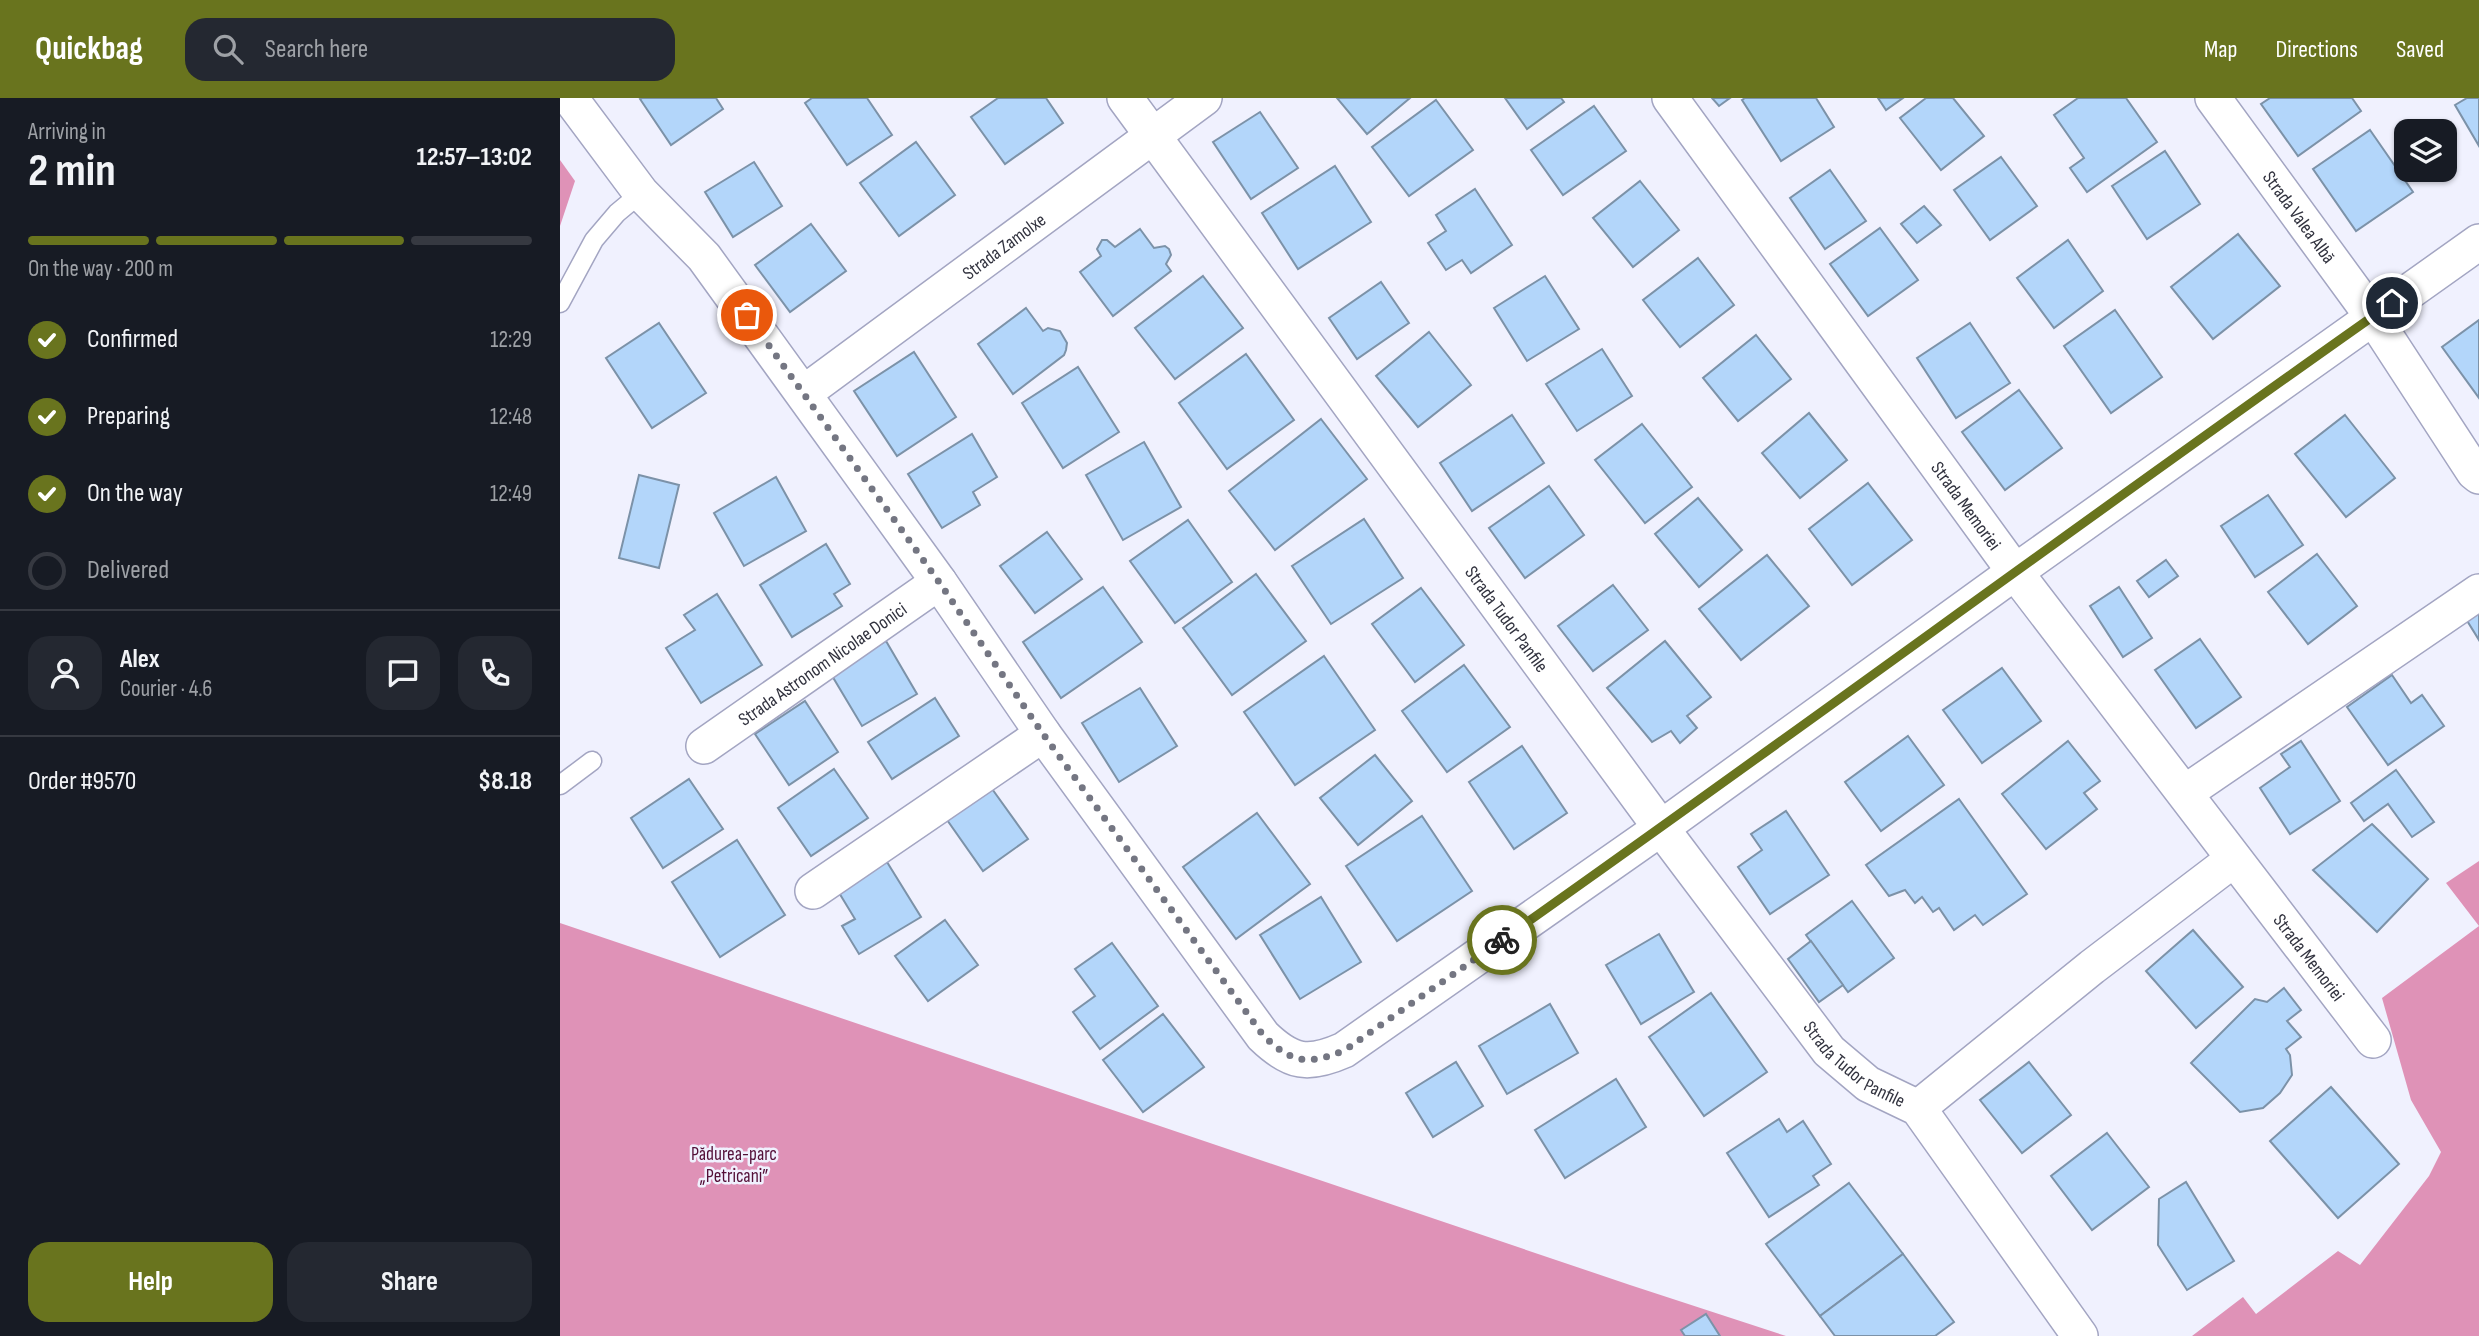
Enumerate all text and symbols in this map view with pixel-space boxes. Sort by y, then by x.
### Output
search box [185,18,675,81]
text: Quickbag [35,29,143,69]
icon: search [209,30,247,68]
text: Search here [265,34,368,65]
text: Map [2204,35,2237,64]
text: Directions [2275,35,2358,64]
text: Saved [2396,35,2444,64]
text: Arriving in [28,118,106,146]
map controls [2394,119,2457,182]
button: layers [2394,119,2457,182]
text: 12:57–13:02 [417,142,532,173]
text: 2 min [28,144,116,199]
street label: Strada Valea Albă [2257,167,2340,268]
street label: Strada Zamolxe [958,209,1051,285]
text: On the way · 200 m [28,255,173,283]
pin [2362,273,2422,333]
icon: home [2373,284,2411,322]
pin [717,285,777,345]
icon: bag [728,296,766,334]
icon: check [28,321,66,359]
text: Confirmed [87,324,178,355]
text: 12:29 [490,326,532,354]
icon: check [28,398,66,436]
text: Preparing [87,401,170,432]
text: 12:48 [490,403,532,431]
street label: Strada Memoriei [1925,458,2005,555]
icon: check [28,475,66,513]
text: On the way [87,478,183,509]
text: 12:49 [490,480,532,508]
text: Delivered [87,555,169,586]
street label: Strada Tudor Panfile [1460,562,1553,677]
street label: Strada Astronom Nicolae Donici [734,598,912,732]
button: person [28,636,102,710]
button: chat [366,636,440,710]
button: phone [458,636,532,710]
text: Alex [120,644,160,675]
text: Courier · 4.6 [120,675,212,703]
text: Order #9570 [28,766,136,797]
text: $8.18 [478,766,532,797]
courier [1467,905,1537,975]
street label: Strada Memoriei [2268,910,2349,1006]
icon: bike [1483,921,1521,959]
street label: Strada Tudor Panfile [1798,1017,1908,1113]
park label: Pădurea-parc „Petricani” [691,1143,777,1188]
button: Help [28,1242,273,1322]
button: Share [287,1242,532,1322]

